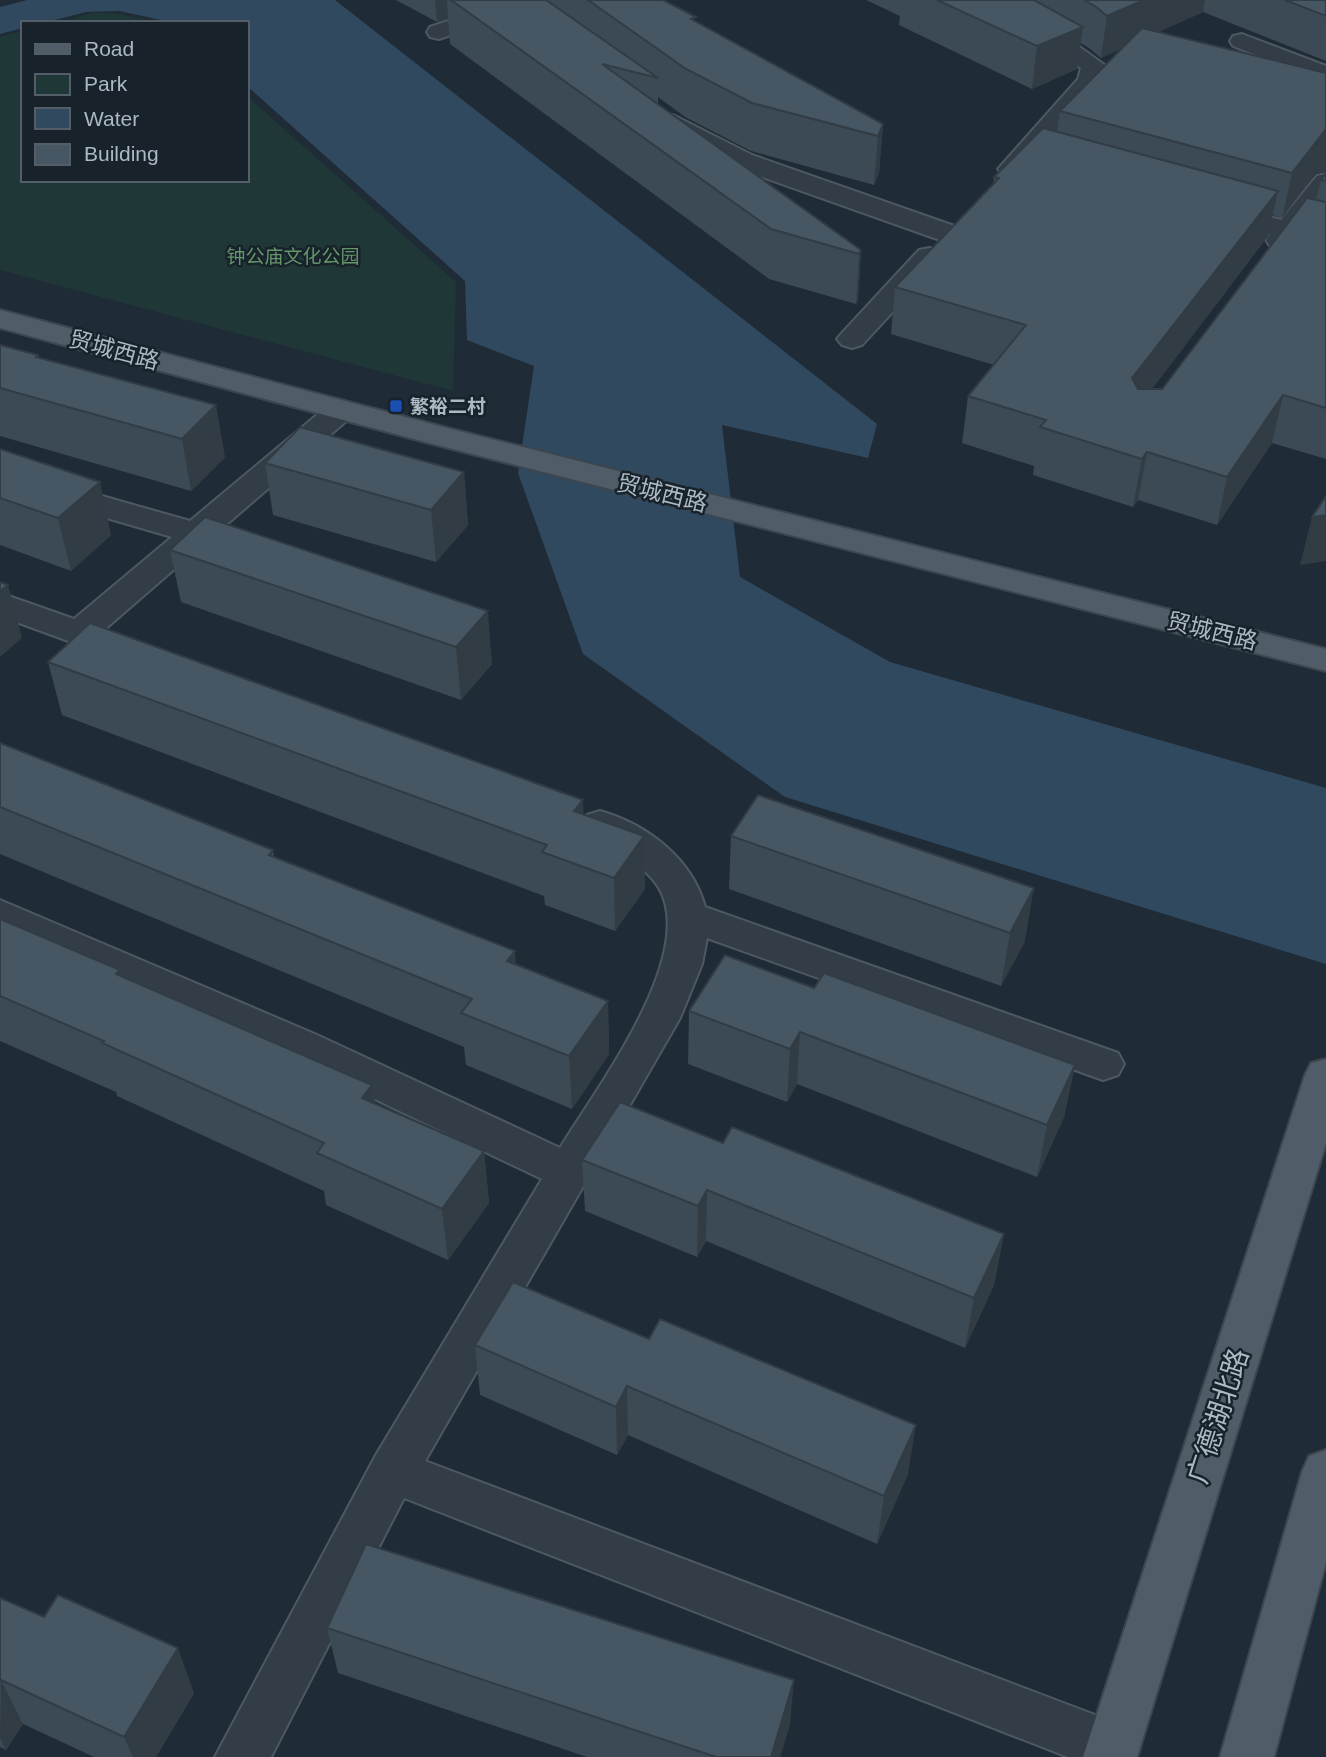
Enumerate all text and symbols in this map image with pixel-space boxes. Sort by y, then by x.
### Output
legend [21,21,248,182]
text: Road [84,37,134,60]
text: Park [84,72,128,95]
text: Water [84,107,139,130]
text: Building [84,142,159,165]
park label: 钟公庙文化公园 [226,246,360,267]
street label: 贸城西路 [66,326,162,374]
place label: 繁裕二村 [410,396,486,417]
marker: 繁裕二村 [388,398,404,414]
street label: 贸城西路 [614,469,710,517]
street label: 贸城西路 [1164,607,1260,655]
street label: 广德湖北路 [1182,1345,1254,1487]

